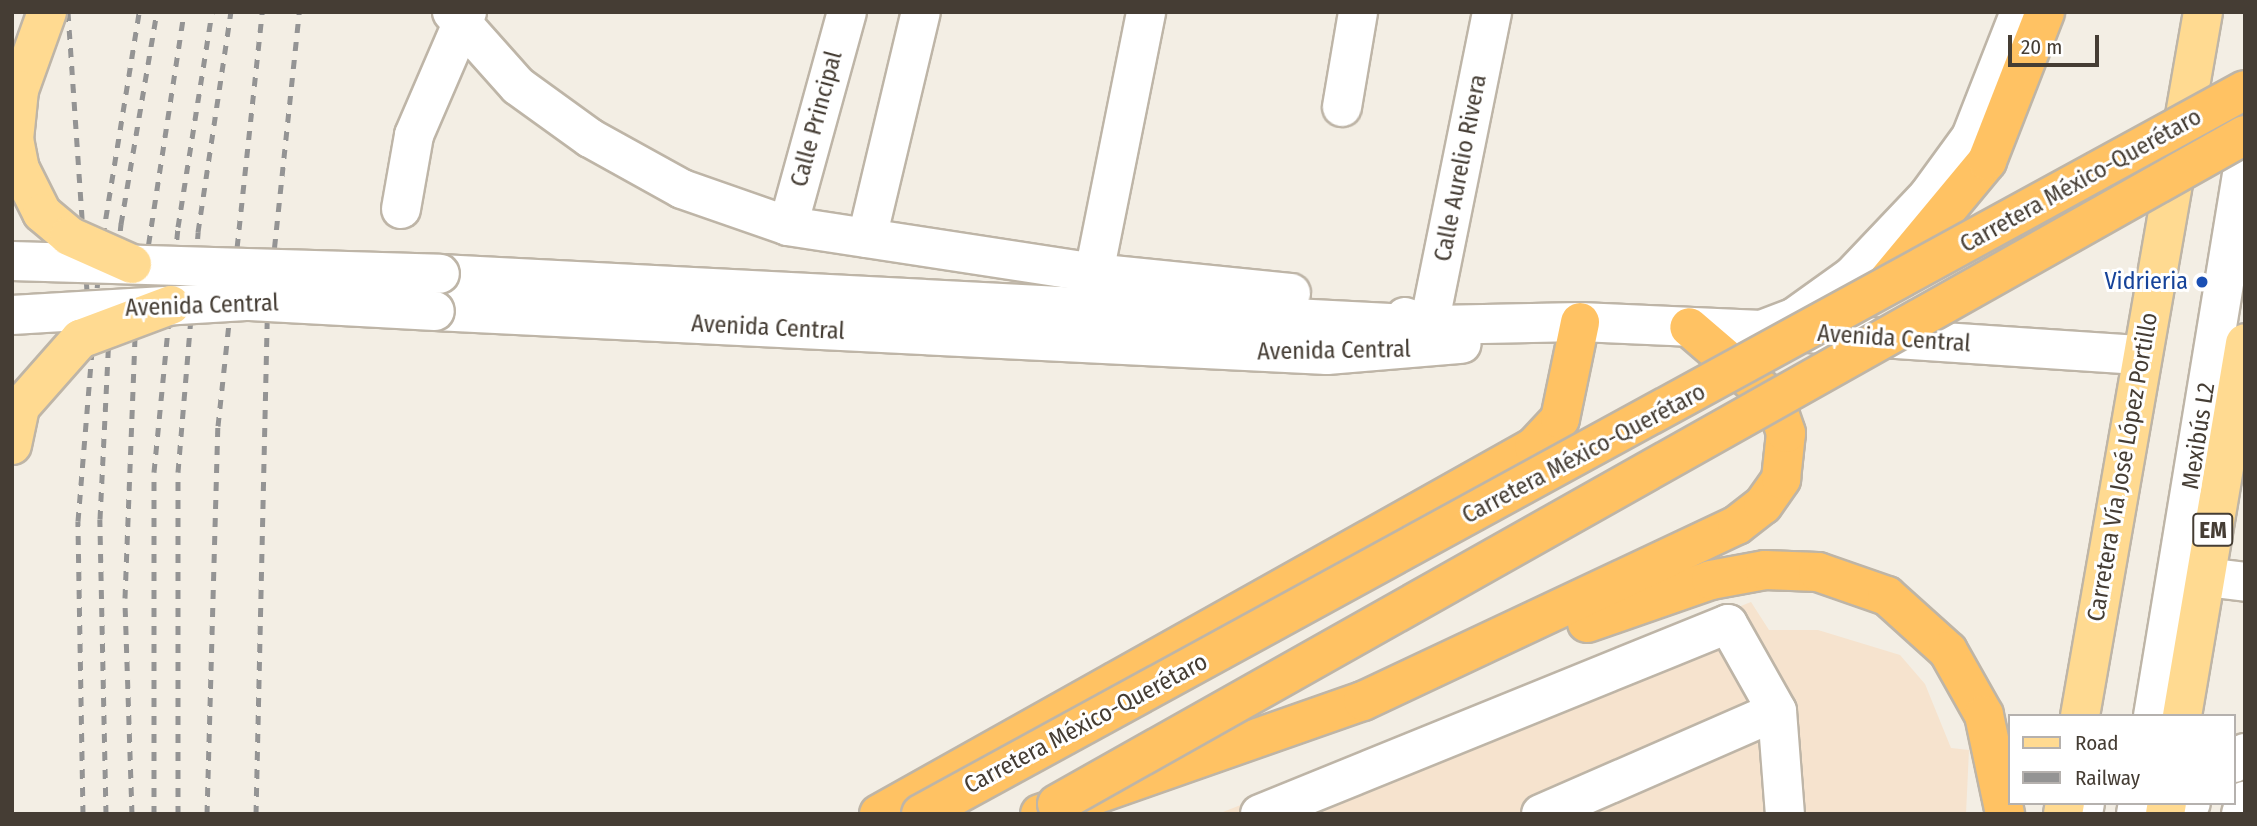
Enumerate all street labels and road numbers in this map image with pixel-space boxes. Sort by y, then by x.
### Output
street label: Calle Principal [785,48,849,190]
street label: Calle Aurelio Rivera [1429,72,1493,264]
street label: Carretera México-Querétaro [1955,103,2207,259]
street label: Avenida Central [125,289,279,323]
street label: Avenida Central [691,310,845,346]
street label: Carretera Vía José López Portillo [2082,310,2164,624]
street label: Avenida Central [1816,319,1972,359]
street label: Avenida Central [1257,335,1411,367]
street label: Carretera México-Querétaro [1457,378,1711,530]
street label: Mexibús L2 [2176,381,2222,491]
road number: EM [2192,510,2234,550]
street label: Carretera México-Querétaro [959,648,1213,800]

